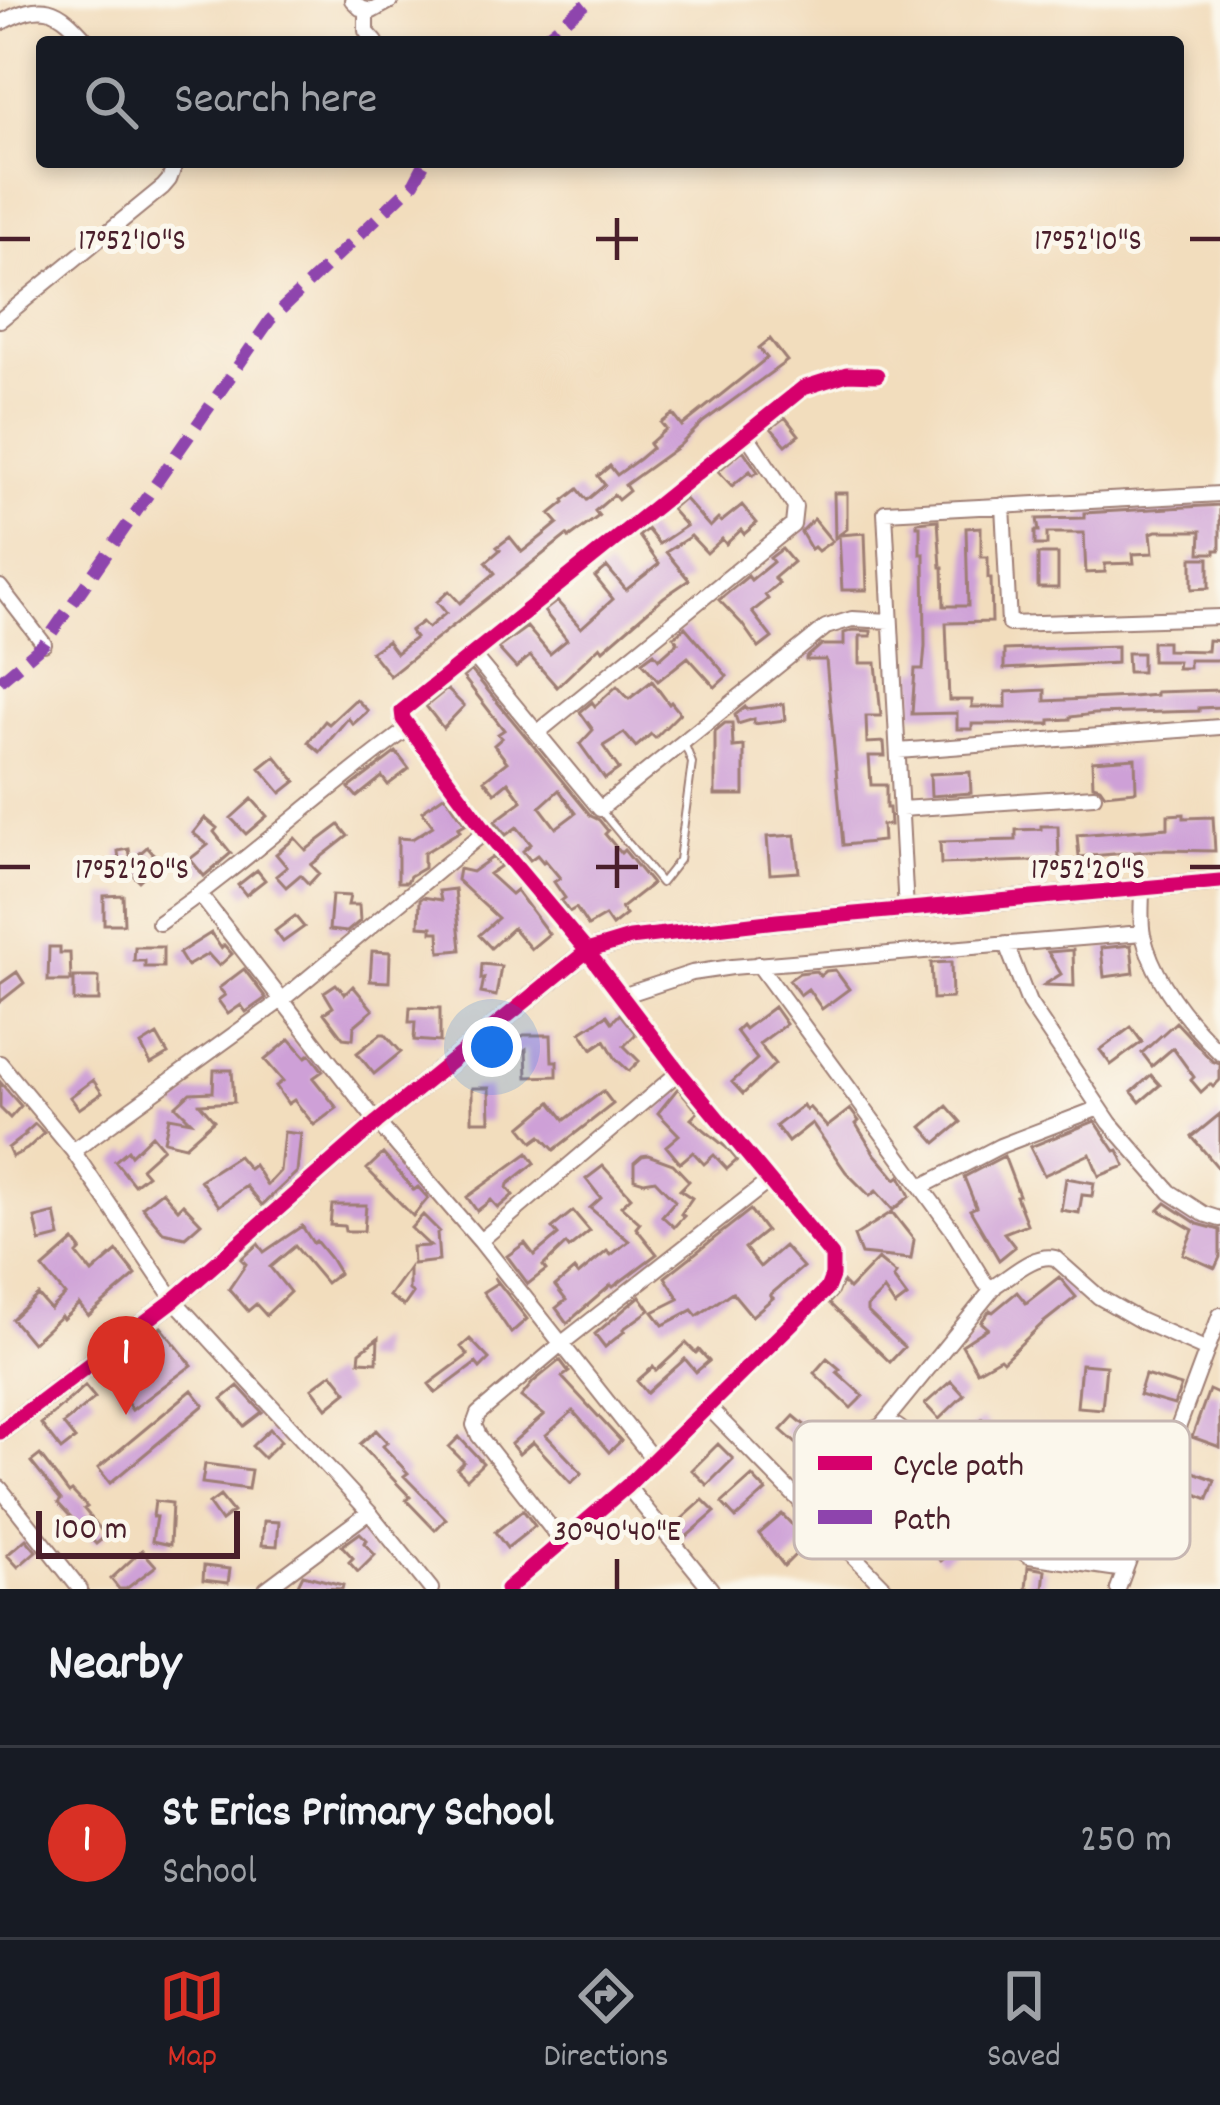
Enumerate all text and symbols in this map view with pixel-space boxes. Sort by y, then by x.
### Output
search box [36,36,1184,168]
icon: search [78,69,144,135]
text: Search here [174,70,377,134]
text: 17°52'10"S [78,222,186,265]
text: 17°52'10"S [1034,222,1142,265]
text: 17°52'20"S [75,851,189,894]
text: 17°52'20"S [1031,851,1145,894]
your location [462,1017,522,1077]
pin: 1 [87,1316,165,1415]
legend [794,1421,1190,1559]
text: Cycle path [893,1445,1024,1492]
text: Path [893,1499,951,1546]
scale bar [36,1505,240,1558]
text: 100 m [54,1508,127,1555]
text: 30°40'40"E [553,1513,681,1556]
text: Nearby [48,1631,181,1703]
text: St Erics Primary School [162,1783,553,1847]
text: 1 [83,1815,91,1870]
text: 250 m [1080,1815,1172,1870]
text: School [162,1847,257,1902]
tab: Map [159,1963,225,2082]
tab: Directions [544,1963,669,2082]
tab: Saved [987,1963,1061,2082]

